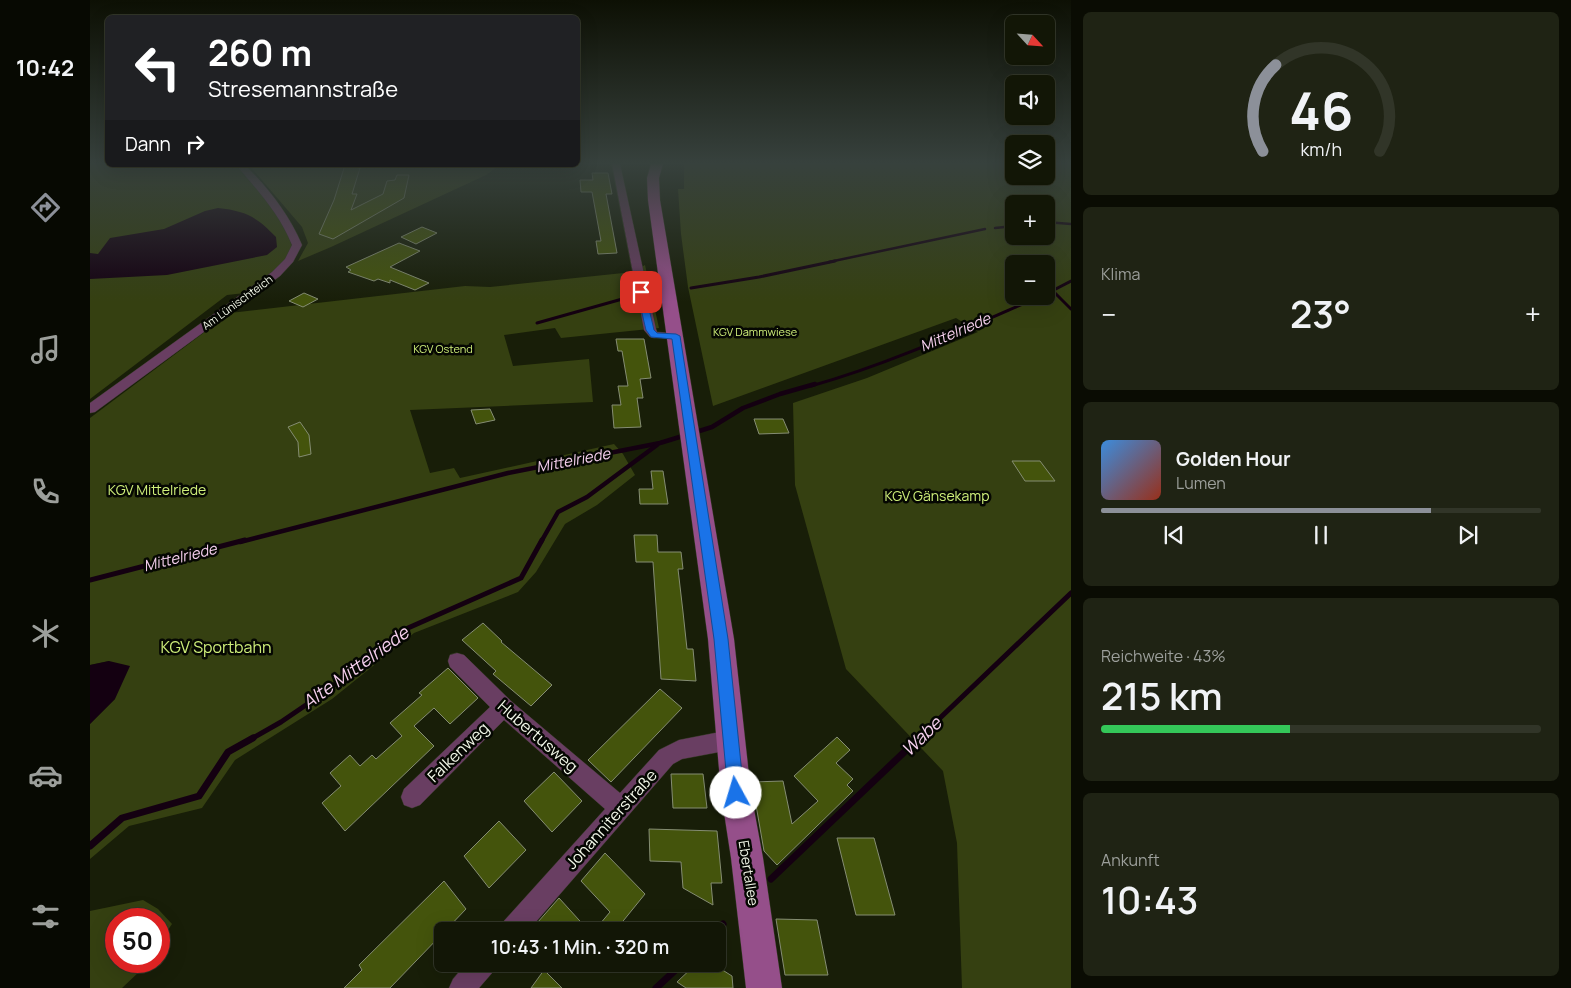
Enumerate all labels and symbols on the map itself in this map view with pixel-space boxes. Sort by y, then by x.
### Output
north arrow [1005,15,1055,65]
street label: Am Lünischteich [199,271,275,333]
pin [620,271,662,313]
water label: Mittelriede [916,307,995,356]
park label: KGV Dammwiese [713,324,798,339]
park label: KGV Ostend [413,341,473,356]
water label: Mittelriede [534,442,613,477]
park label: KGV Mittelriede [108,480,206,499]
park label: KGV Gänsekamp [885,486,989,505]
water label: Mittelriede [141,537,220,576]
water label: Alte Mittelriede [297,619,414,714]
park label: KGV Sportbahn [161,636,271,658]
street label: Hubertusweg [493,695,583,777]
water label: Wabe [896,710,947,761]
street label: Falkenweg [422,717,494,787]
street label: Johanniterstraße [560,764,662,874]
position arrow [709,766,761,818]
street label: Ebertallee [734,839,764,907]
speed limit sign: 50 [105,908,170,973]

